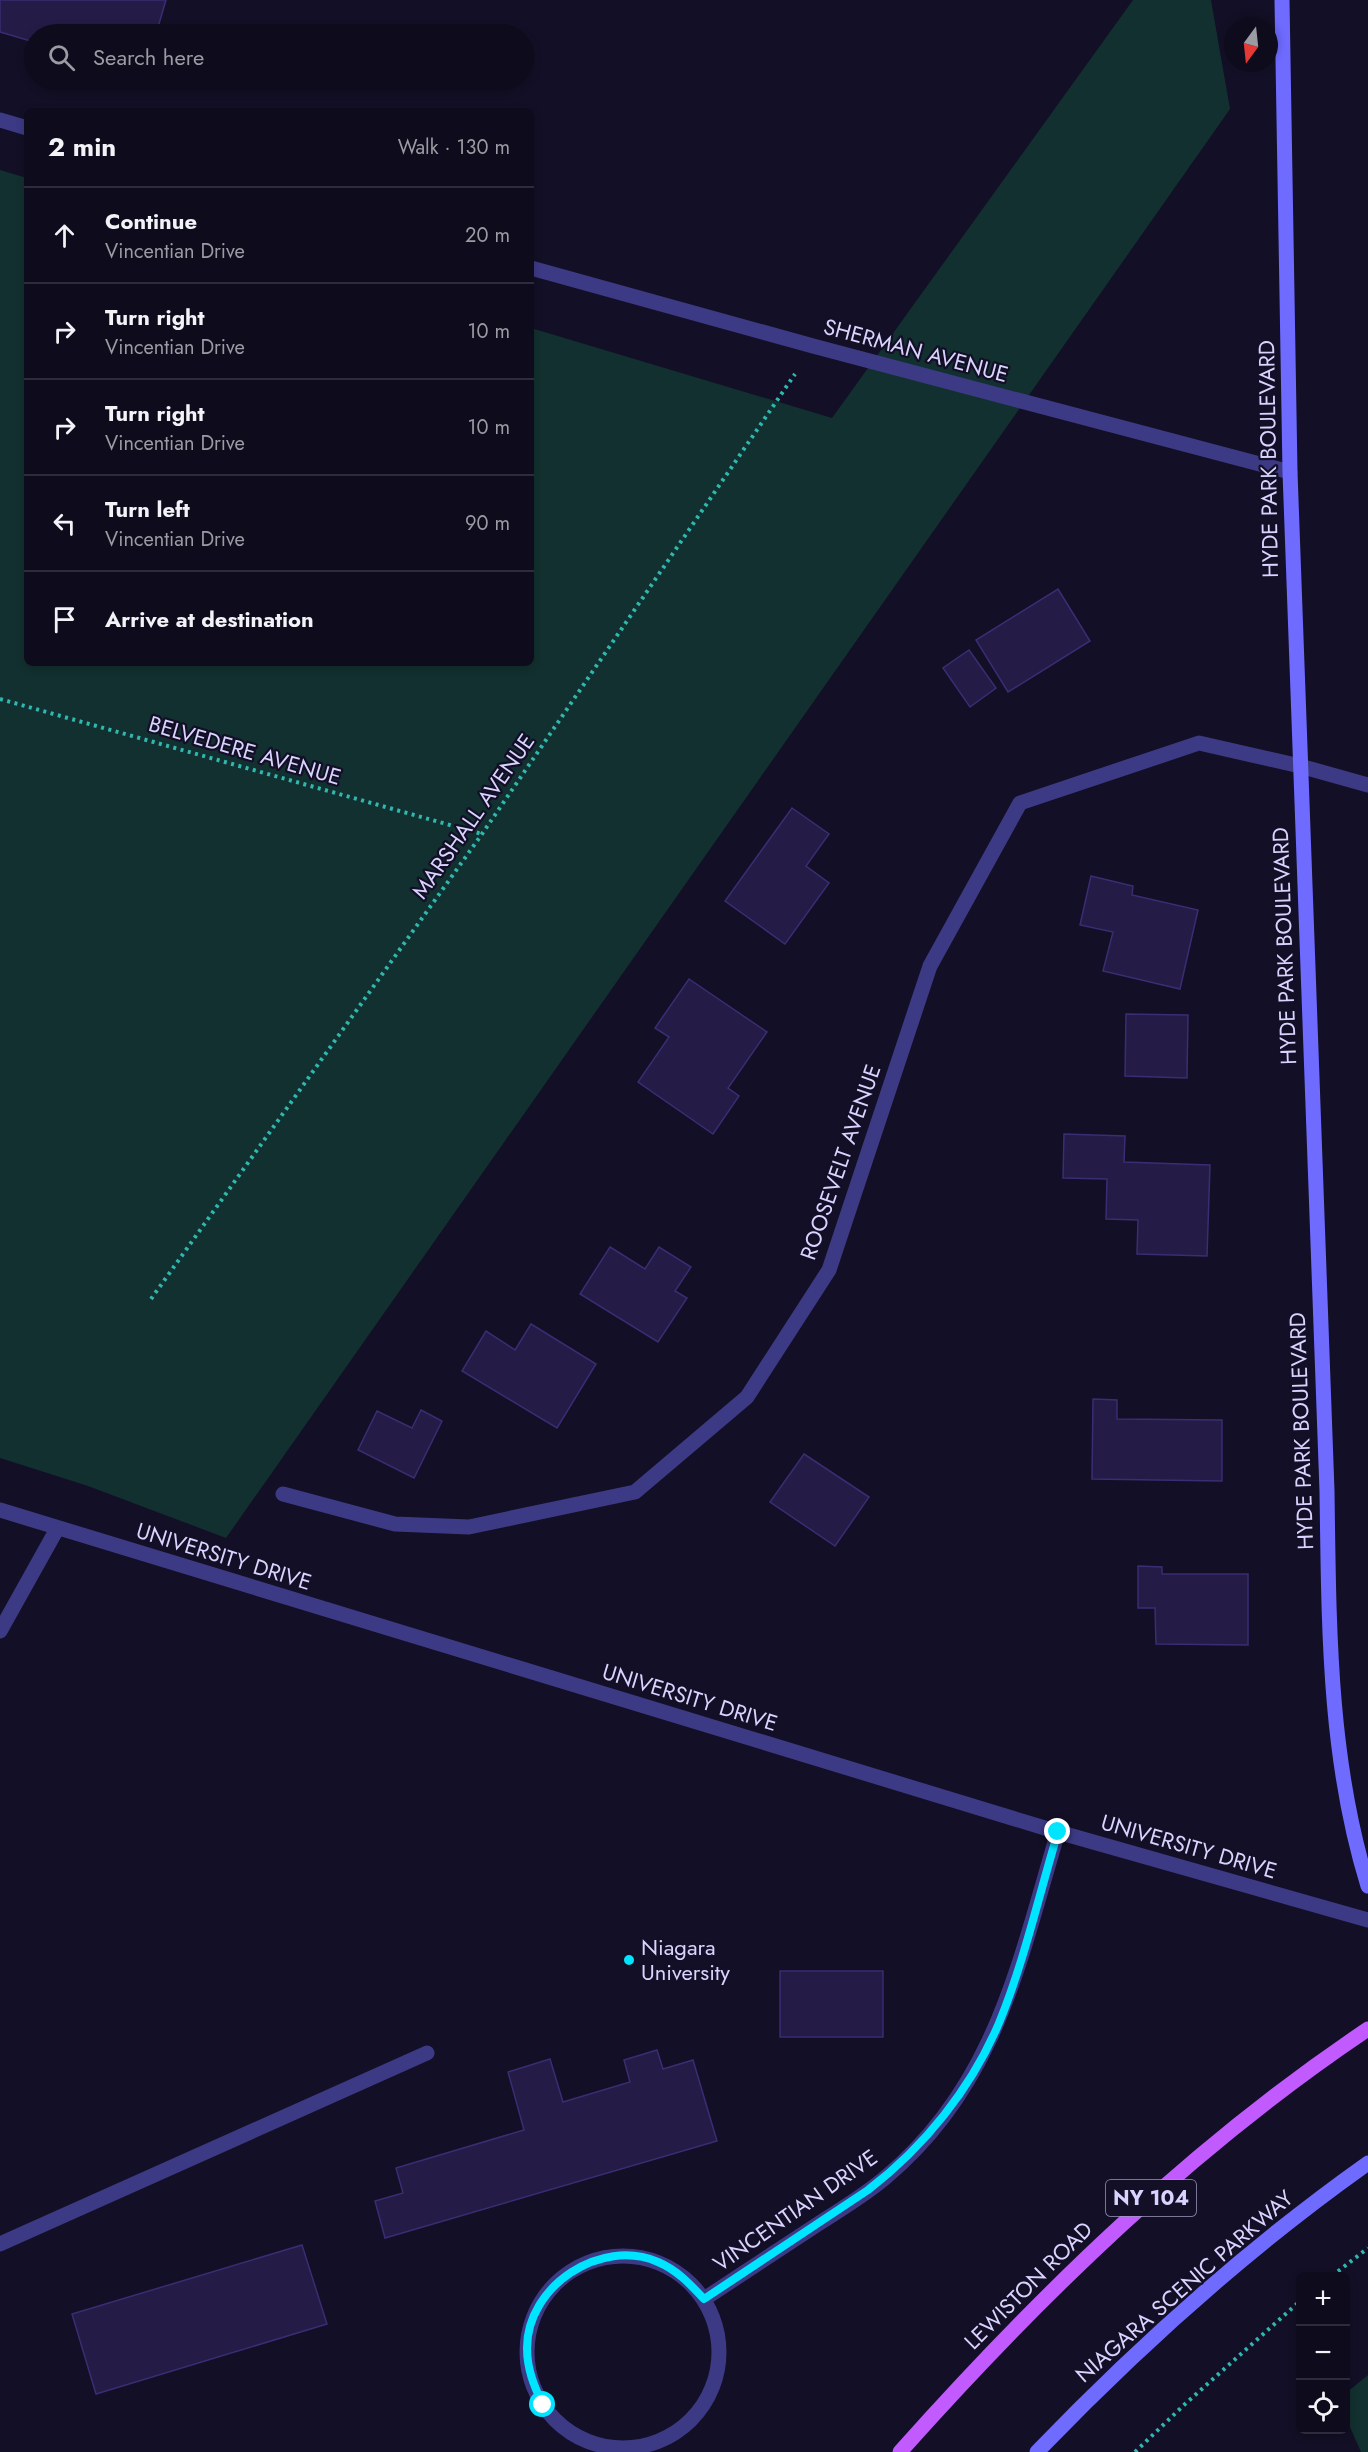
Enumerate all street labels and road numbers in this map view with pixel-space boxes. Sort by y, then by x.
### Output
street label: SHERMAN AVENUE [820,310,1012,390]
street label: HYDE PARK BOULEVARD [1250,340,1286,578]
street label: BELVEDERE AVENUE [145,707,345,793]
street label: MARSHALL AVENUE [404,727,542,905]
street label: HYDE PARK BOULEVARD [1264,827,1304,1065]
street label: ROOSEVELT AVENUE [792,1060,888,1264]
street label: HYDE PARK BOULEVARD [1281,1312,1321,1550]
street label: UNIVERSITY DRIVE [132,1514,316,1598]
street label: UNIVERSITY DRIVE [598,1655,782,1739]
street label: UNIVERSITY DRIVE [1097,1806,1281,1886]
street label: VINCENTIAN DRIVE [706,2141,884,2279]
road number: NY 104 [1106,2180,1196,2216]
street label: NIAGARA SCENIC PARKWAY [1068,2182,1300,2390]
street label: LEWISTON ROAD [957,2214,1099,2356]

